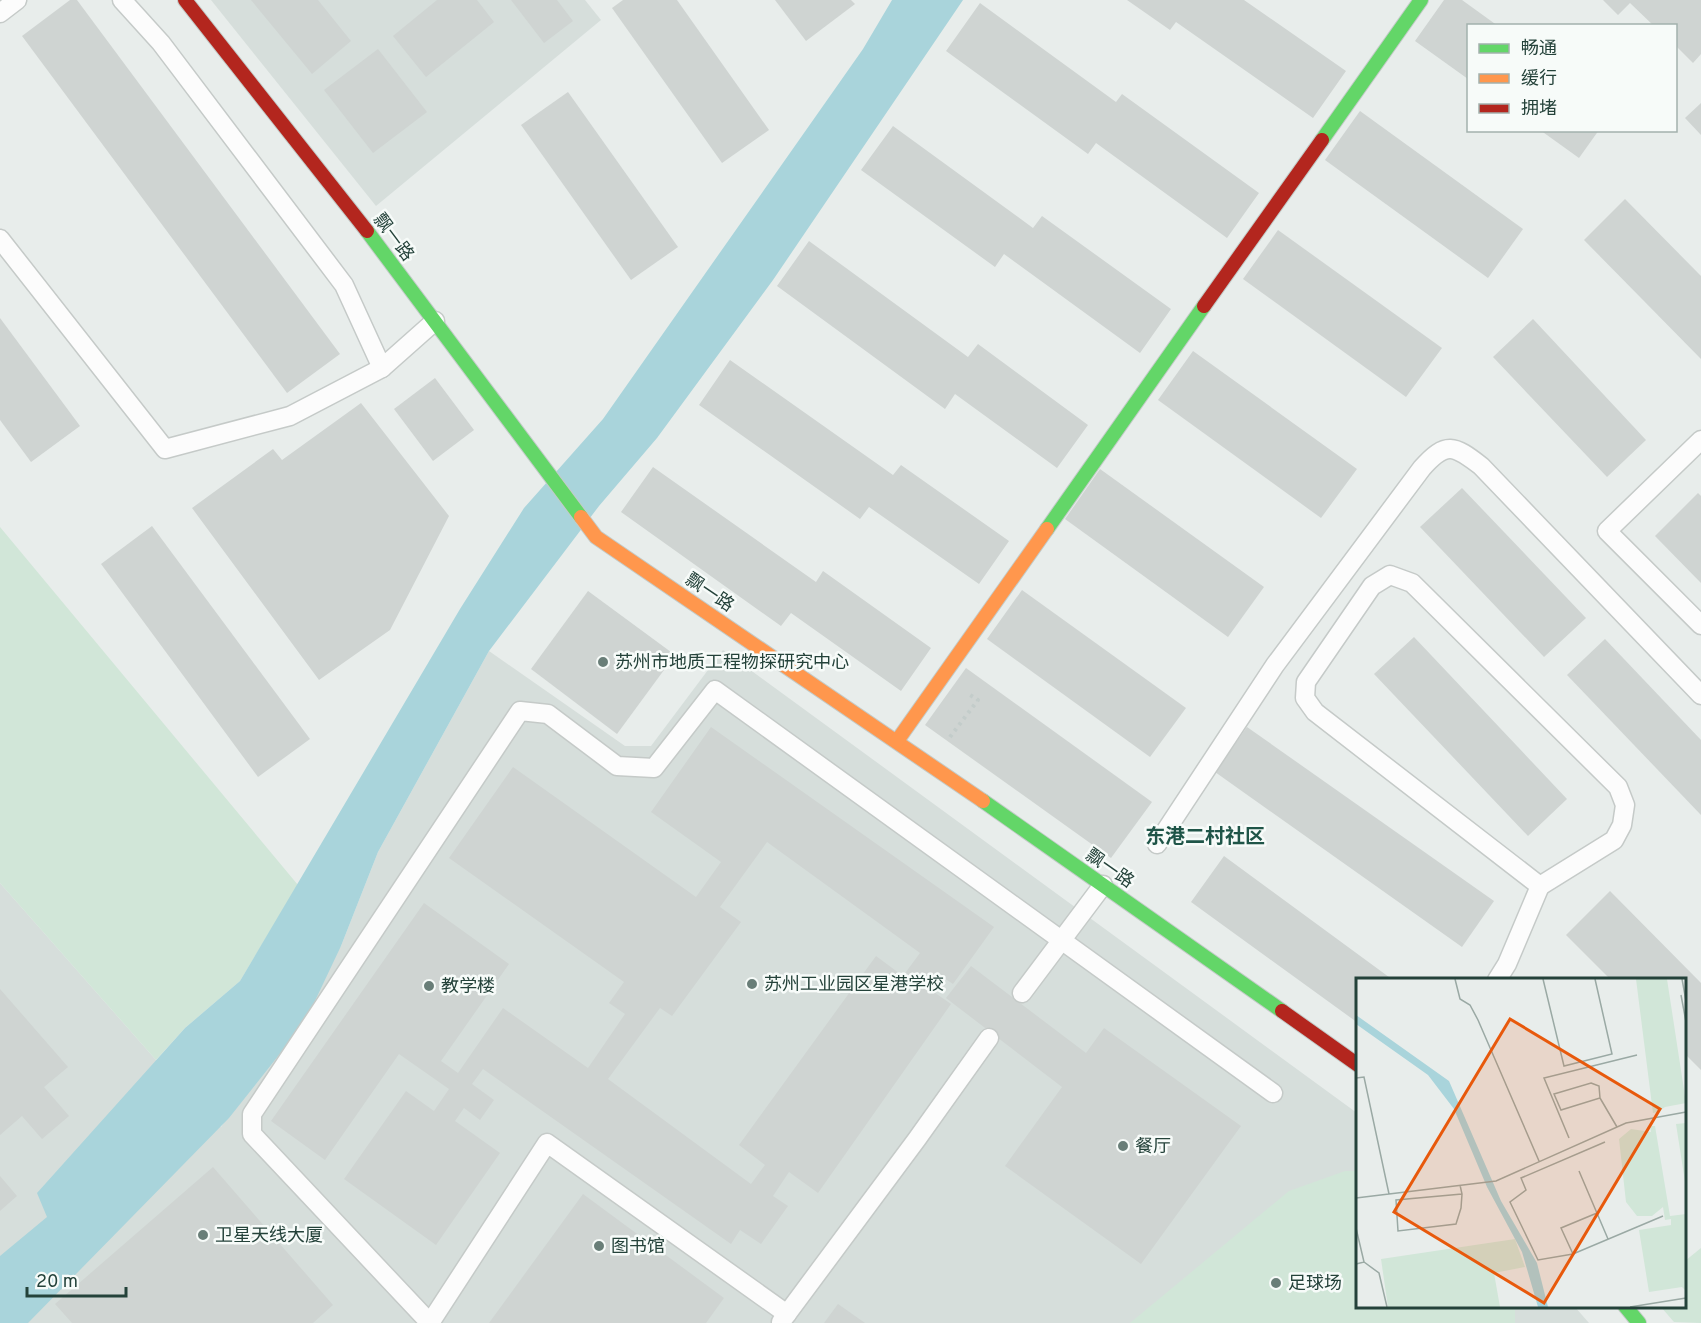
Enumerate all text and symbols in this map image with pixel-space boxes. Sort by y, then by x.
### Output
legend [1467,24,1677,132]
text: 畅通 [1521,38,1557,61]
text: 缓行 [1521,68,1557,91]
text: 拥堵 [1521,98,1557,121]
street label: 飘一路 [367,209,418,266]
street label: 飘一路 [680,569,738,618]
place label: 苏州市地质工程物探研究中心 [615,652,849,675]
marker: 苏州市地质工程物探研究中心 [596,655,610,669]
district label: 东港二村社区 [1145,825,1265,851]
street label: 飘一路 [1080,844,1138,894]
place label: 苏州工业园区星港学校 [764,974,944,997]
place label: 教学楼 [441,976,495,999]
marker: 苏州工业园区星港学校 [745,977,759,991]
inset map [1356,978,1686,1308]
marker: 教学楼 [422,979,436,993]
place label: 餐厅 [1135,1136,1171,1159]
marker: 餐厅 [1116,1139,1130,1153]
place label: 卫星天线大厦 [215,1225,323,1248]
marker: 卫星天线大厦 [196,1228,210,1242]
place label: 图书馆 [611,1236,665,1259]
marker: 图书馆 [592,1239,606,1253]
scale bar [27,1260,126,1298]
text: 20 m [36,1271,78,1294]
place label: 足球场 [1288,1273,1342,1296]
marker: 足球场 [1269,1276,1283,1290]

